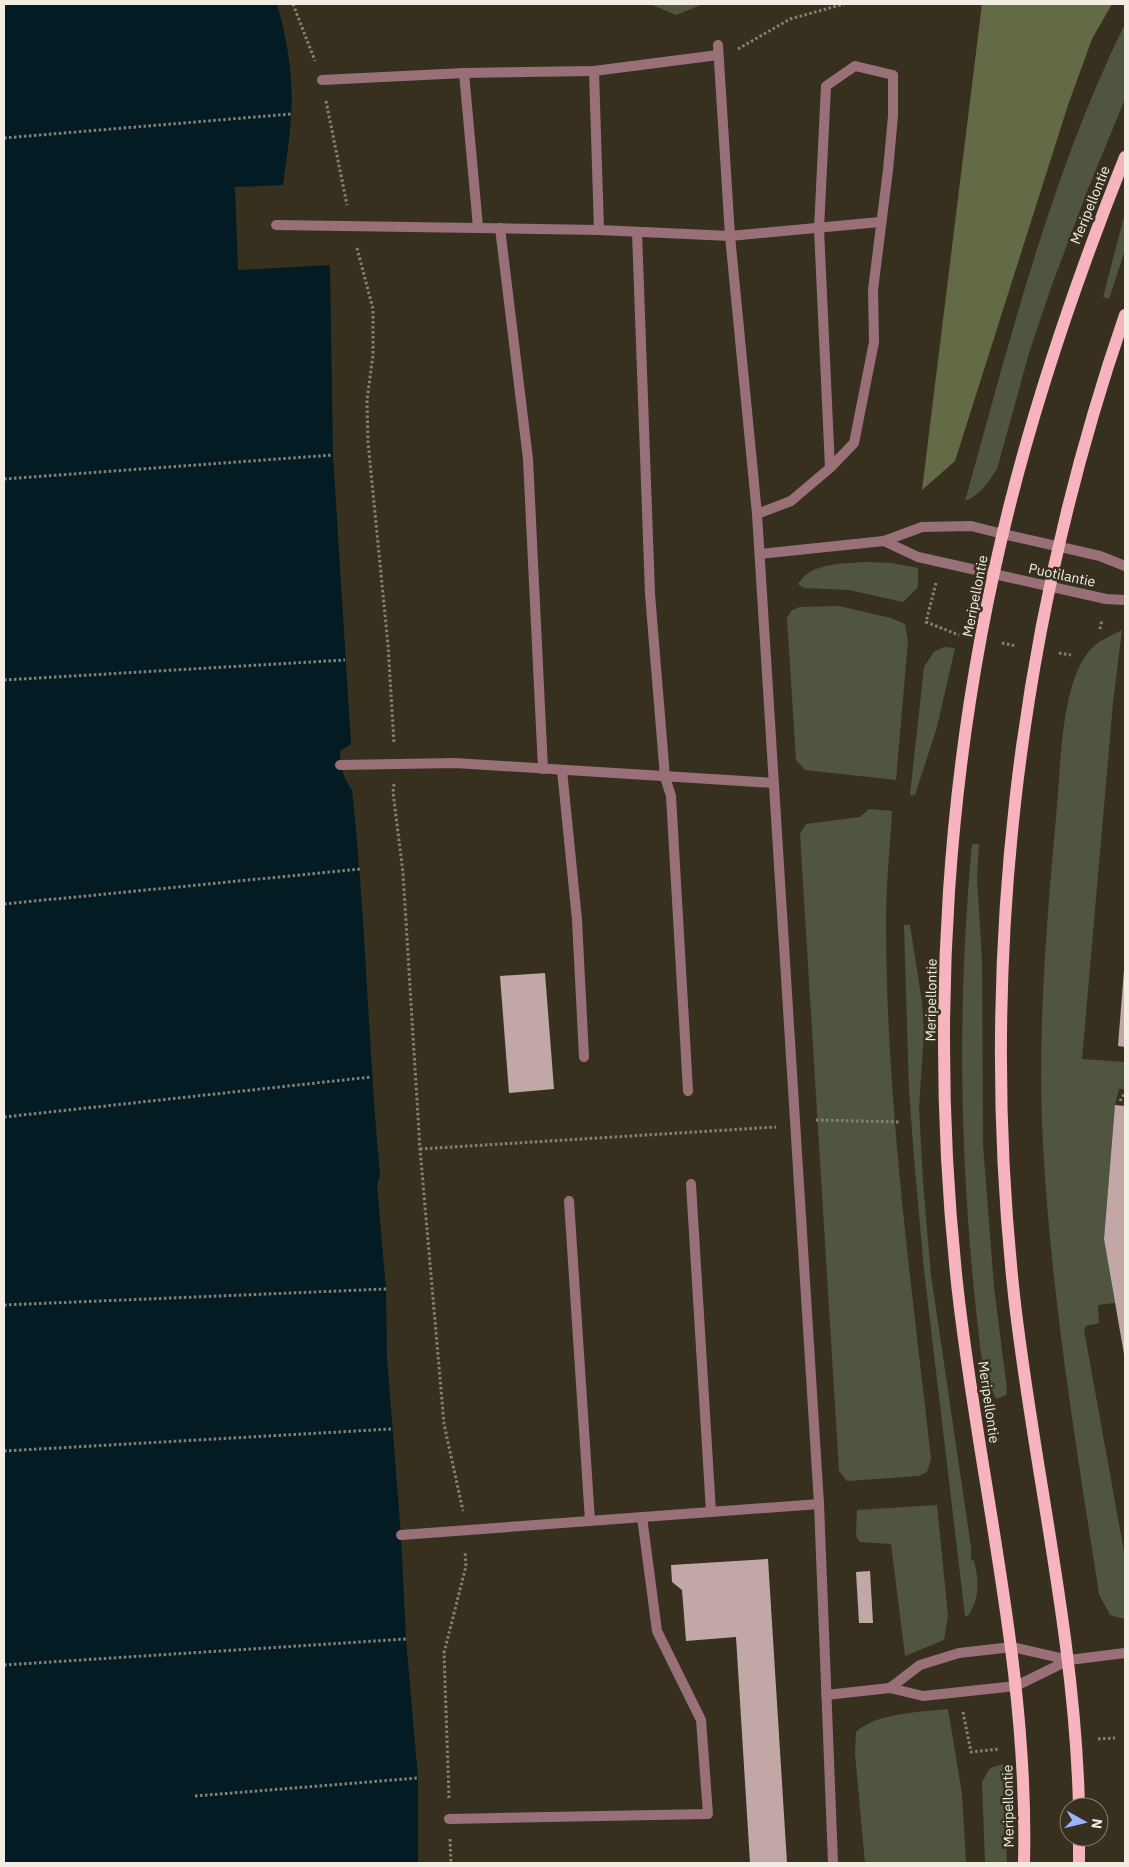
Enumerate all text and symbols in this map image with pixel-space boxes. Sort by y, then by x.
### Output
street label: Meripellontie [1066,163,1114,247]
street label: Meripellontie [958,553,992,638]
street label: Puotilantie [1027,559,1097,591]
street label: Meripellontie [921,958,941,1042]
street label: Meripellontie [974,1360,1004,1445]
street label: Meripellontie [998,1764,1018,1848]
north arrow [1059,1797,1109,1847]
text: N [1087,1818,1106,1830]

